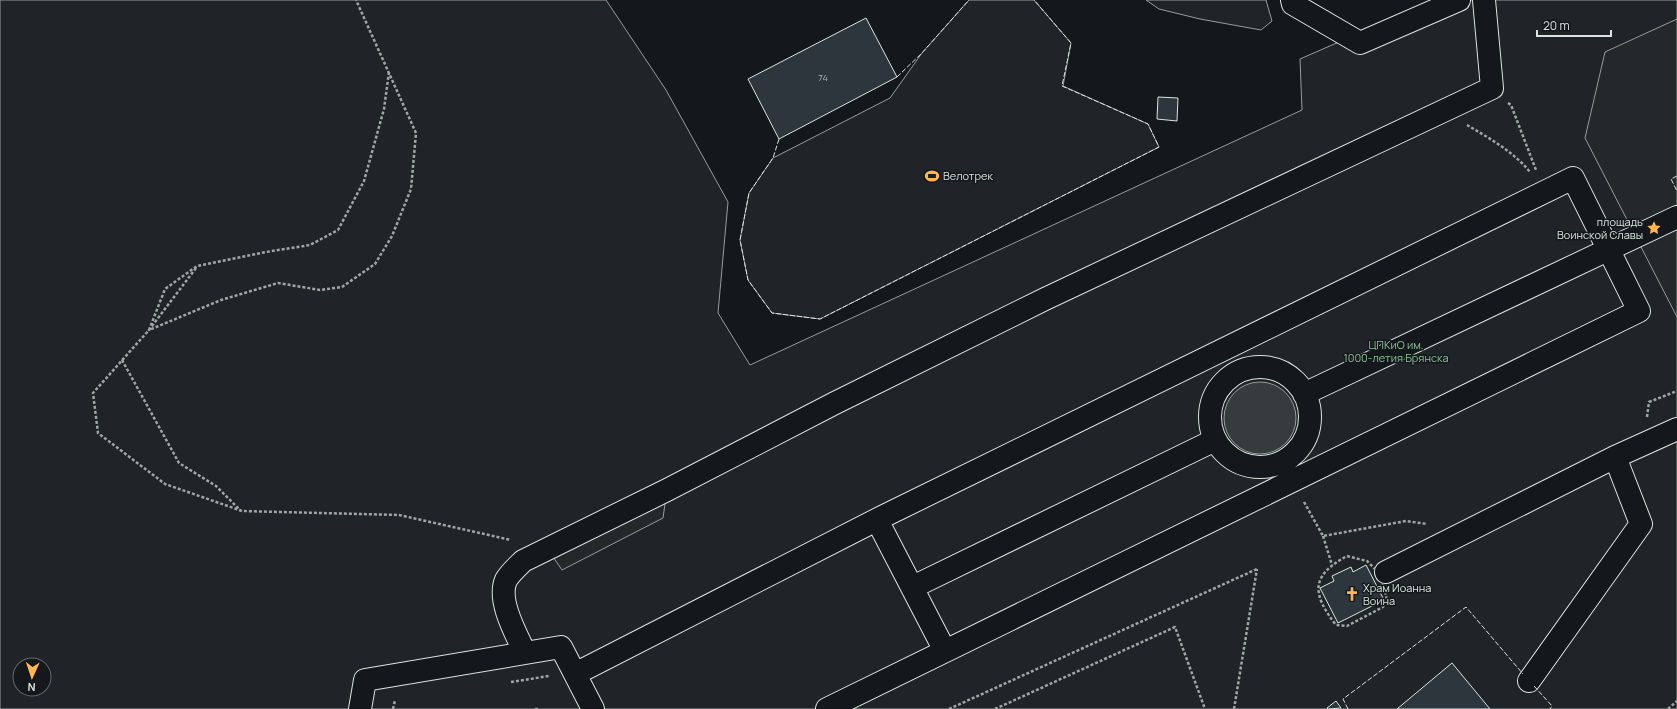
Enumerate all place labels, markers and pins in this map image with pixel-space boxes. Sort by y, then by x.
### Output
sports icon: Велотрек [924,168,940,184]
place label: Велотрек [943,168,993,183]
place label: площадь Воинской Славы [1557,214,1643,242]
place icon: площадь Воинской Славы [1646,220,1662,236]
place label: Храм Иоанна Воина [1363,580,1431,608]
church icon: Храм Иоанна Воина [1344,586,1360,602]

